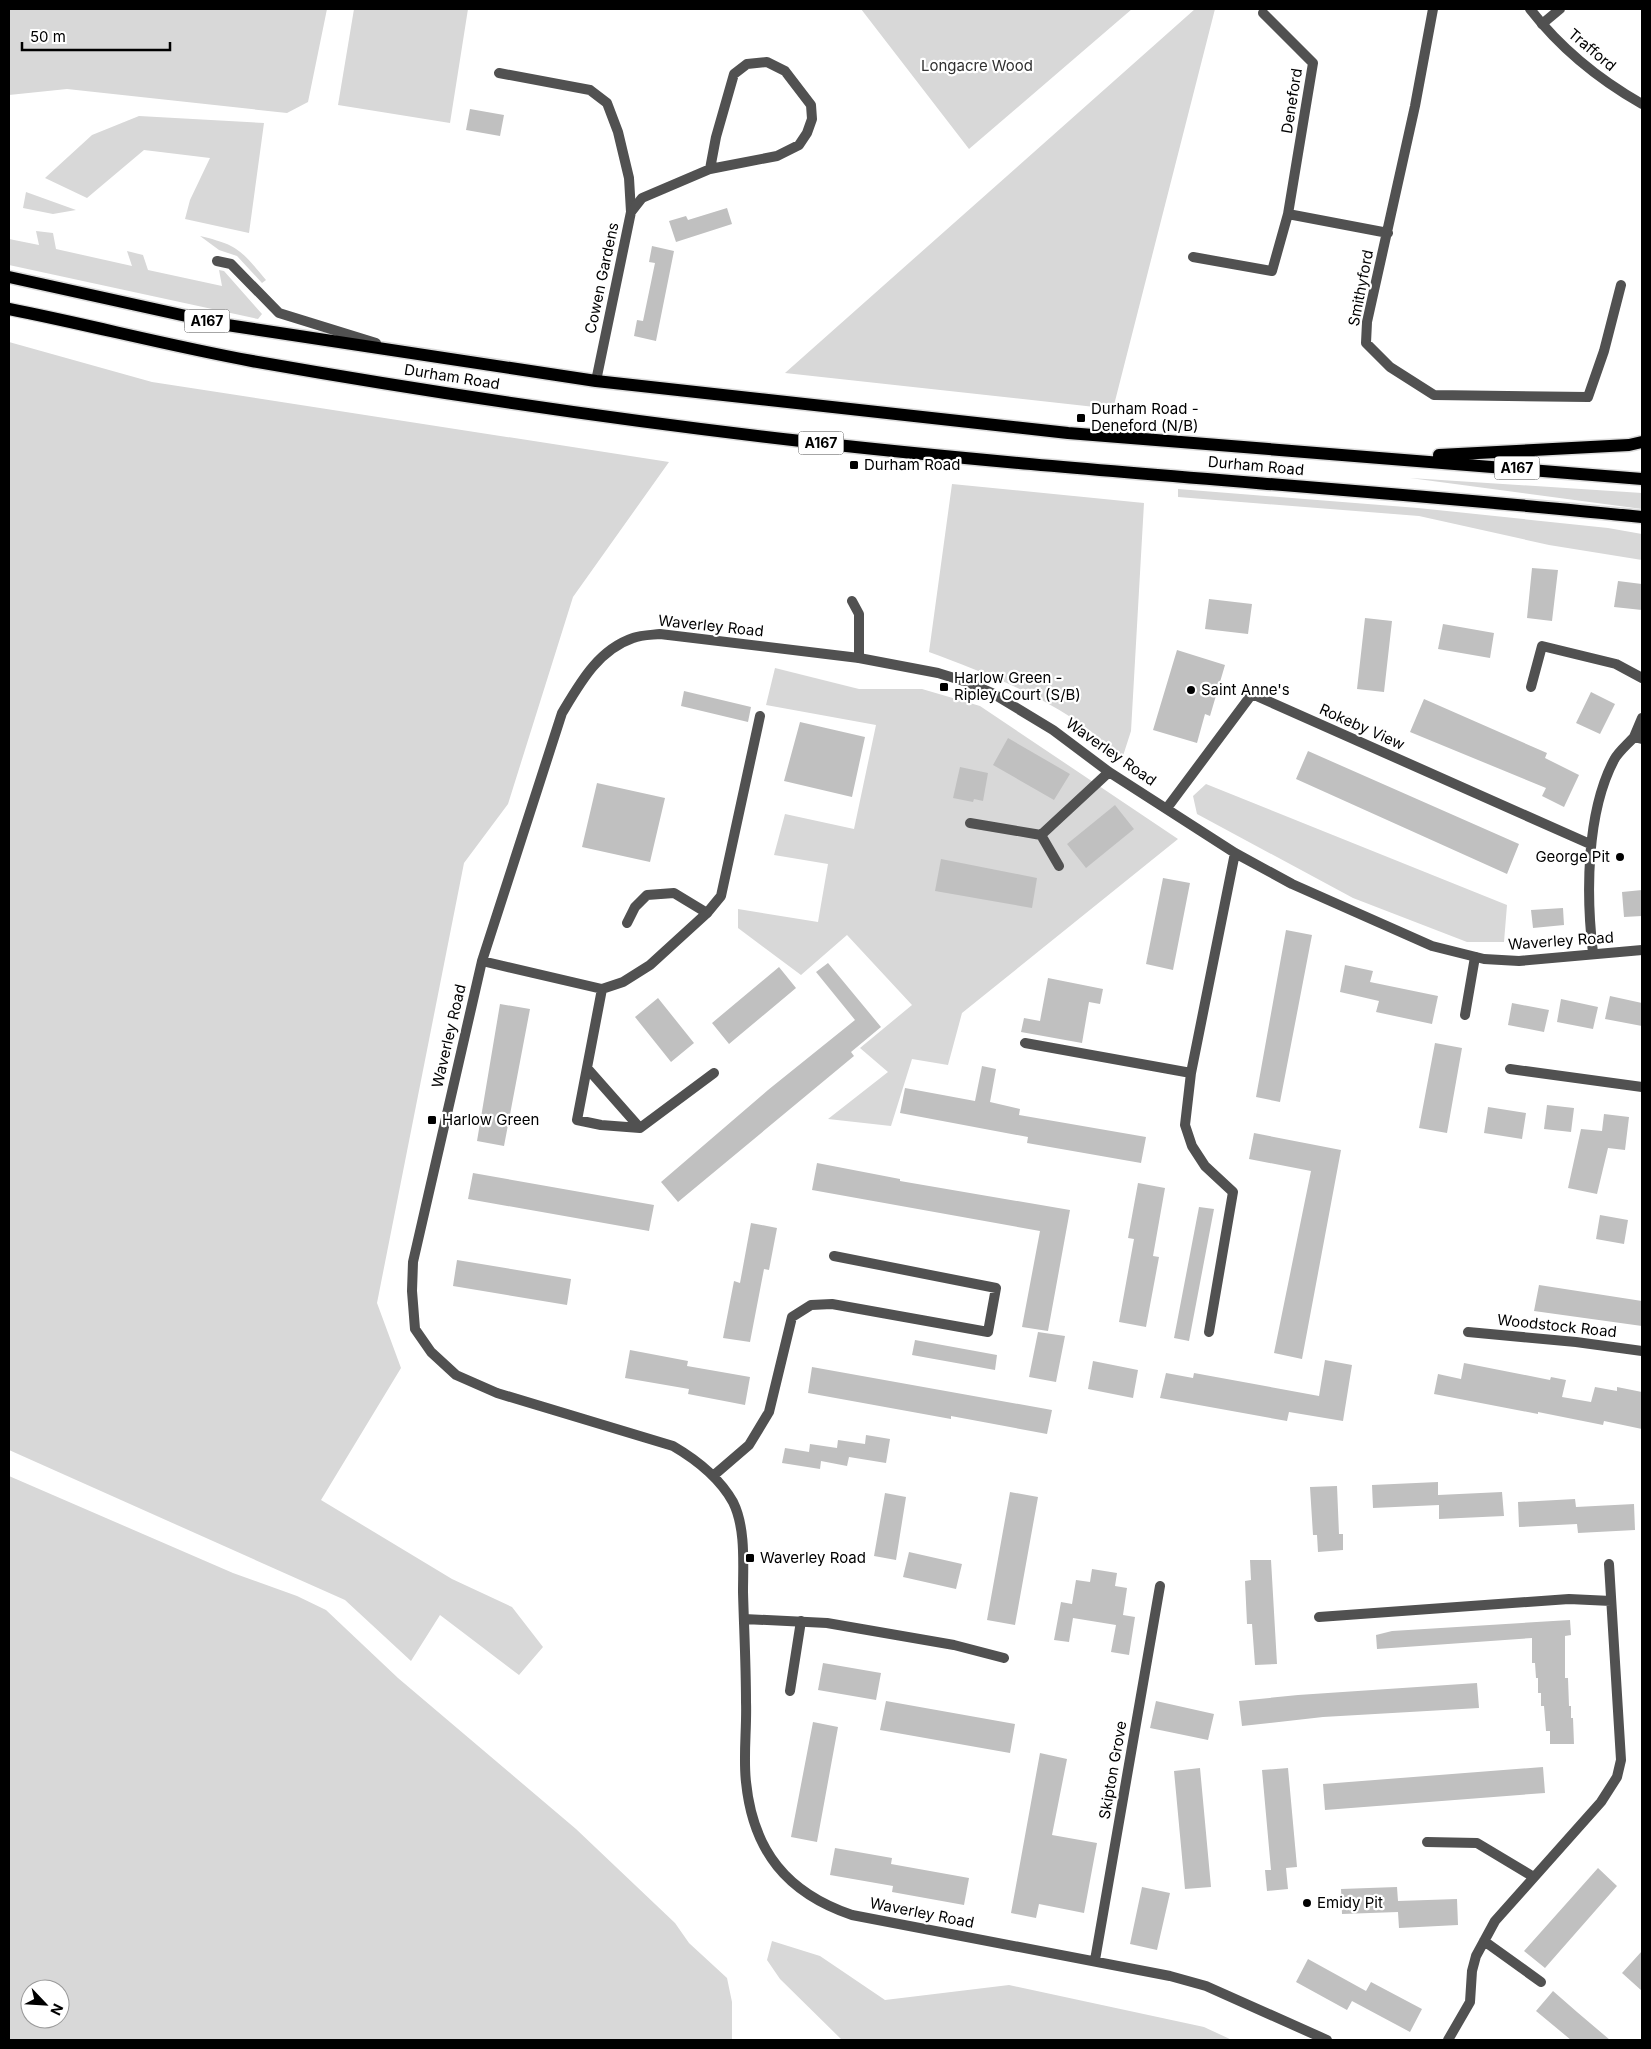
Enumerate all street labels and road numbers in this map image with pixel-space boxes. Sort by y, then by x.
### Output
street label: Trafford [1565,24,1620,75]
street label: Deneford [1277,67,1306,135]
street label: Cowen Gardens [580,220,623,335]
street label: Smithyford [1344,248,1377,328]
road number: A167 [184,310,230,332]
street label: Durham Road [403,360,501,393]
road number: A167 [798,432,844,454]
street label: Durham Road [1207,452,1305,479]
road number: A167 [1494,456,1540,479]
street label: Waverley Road [657,611,765,640]
street label: Rokeby View [1317,699,1408,754]
street label: Waverley Road [1062,713,1160,790]
street label: Waverley Road [1507,927,1614,954]
street label: Waverley Road [427,982,470,1090]
street label: Woodstock Road [1496,1310,1618,1341]
street label: Skipton Grove [1094,1719,1131,1821]
street label: Waverley Road [868,1893,976,1932]

